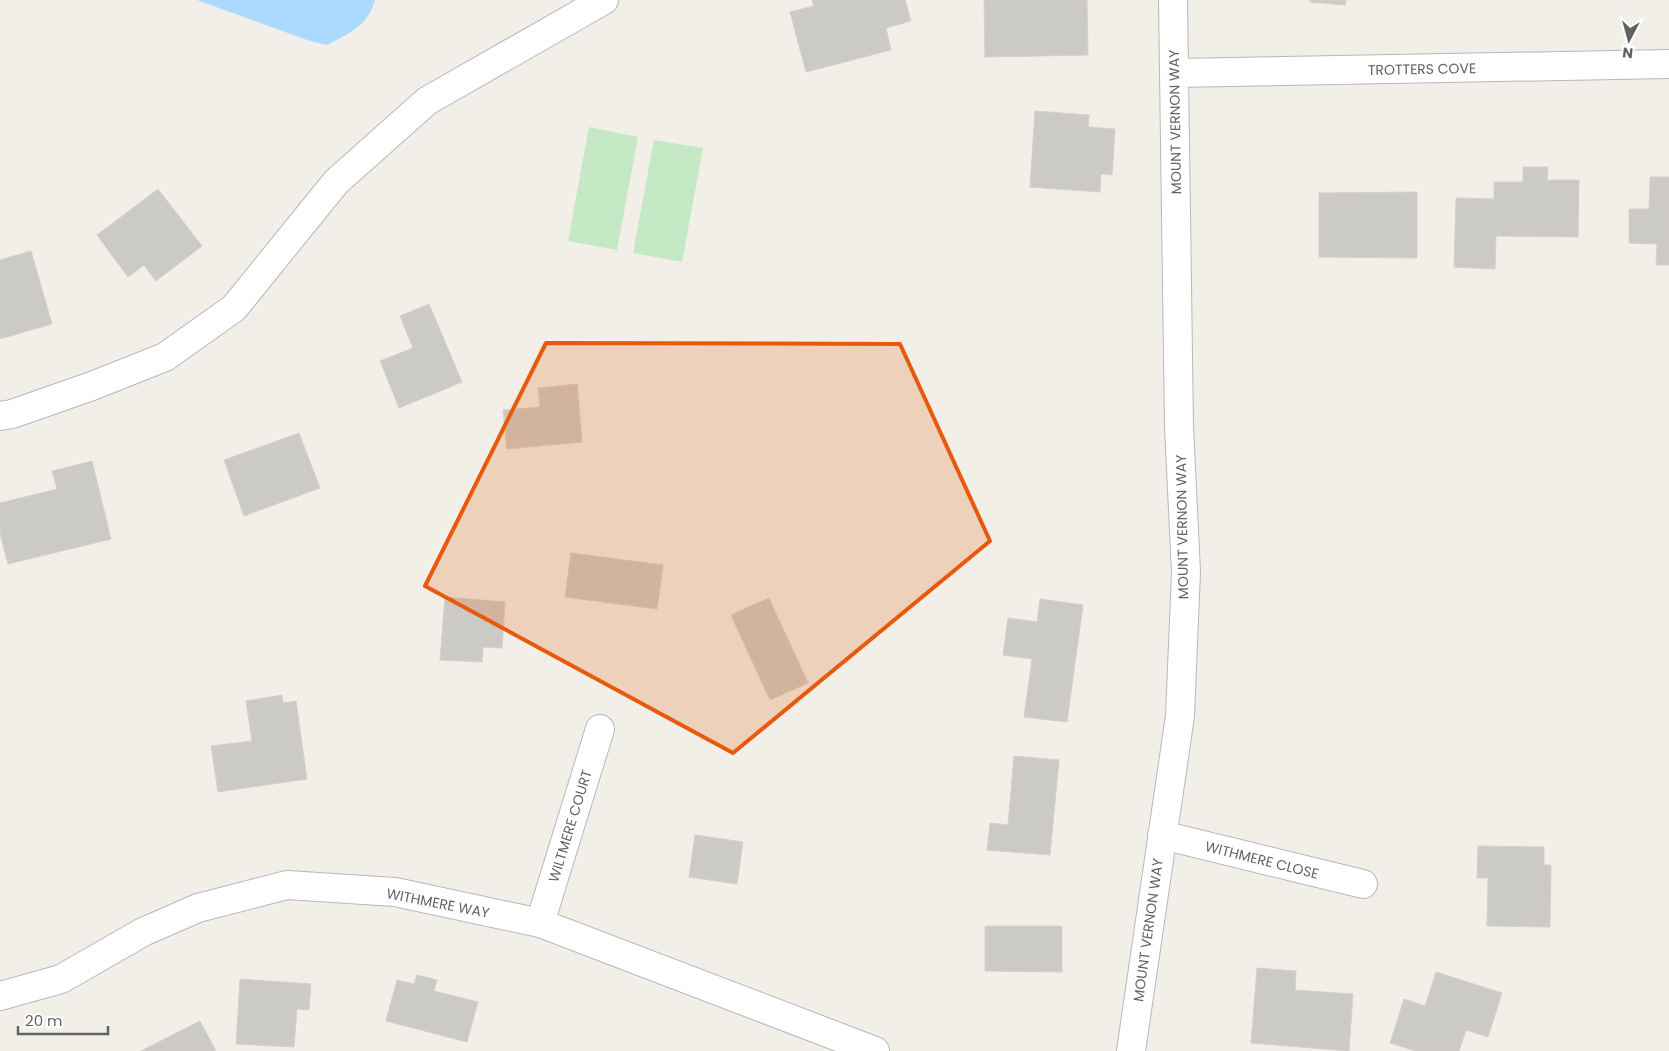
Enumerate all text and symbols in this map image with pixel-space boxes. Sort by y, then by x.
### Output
north arrow [1604,15,1654,65]
text: N [1621,42,1634,63]
street label: MOUNT VERNON WAY [1164,50,1186,194]
street label: TROTTERS COVE [1368,58,1476,80]
street label: MOUNT VERNON WAY [1171,455,1193,599]
street label: WILTMERE COURT [543,767,597,885]
street label: WITHMERE CLOSE [1203,836,1321,884]
street label: MOUNT VERNON WAY [1128,857,1168,1003]
street label: WITHMERE WAY [385,883,491,923]
scale bar [18,1004,108,1036]
text: 20 m [25,1010,63,1031]

